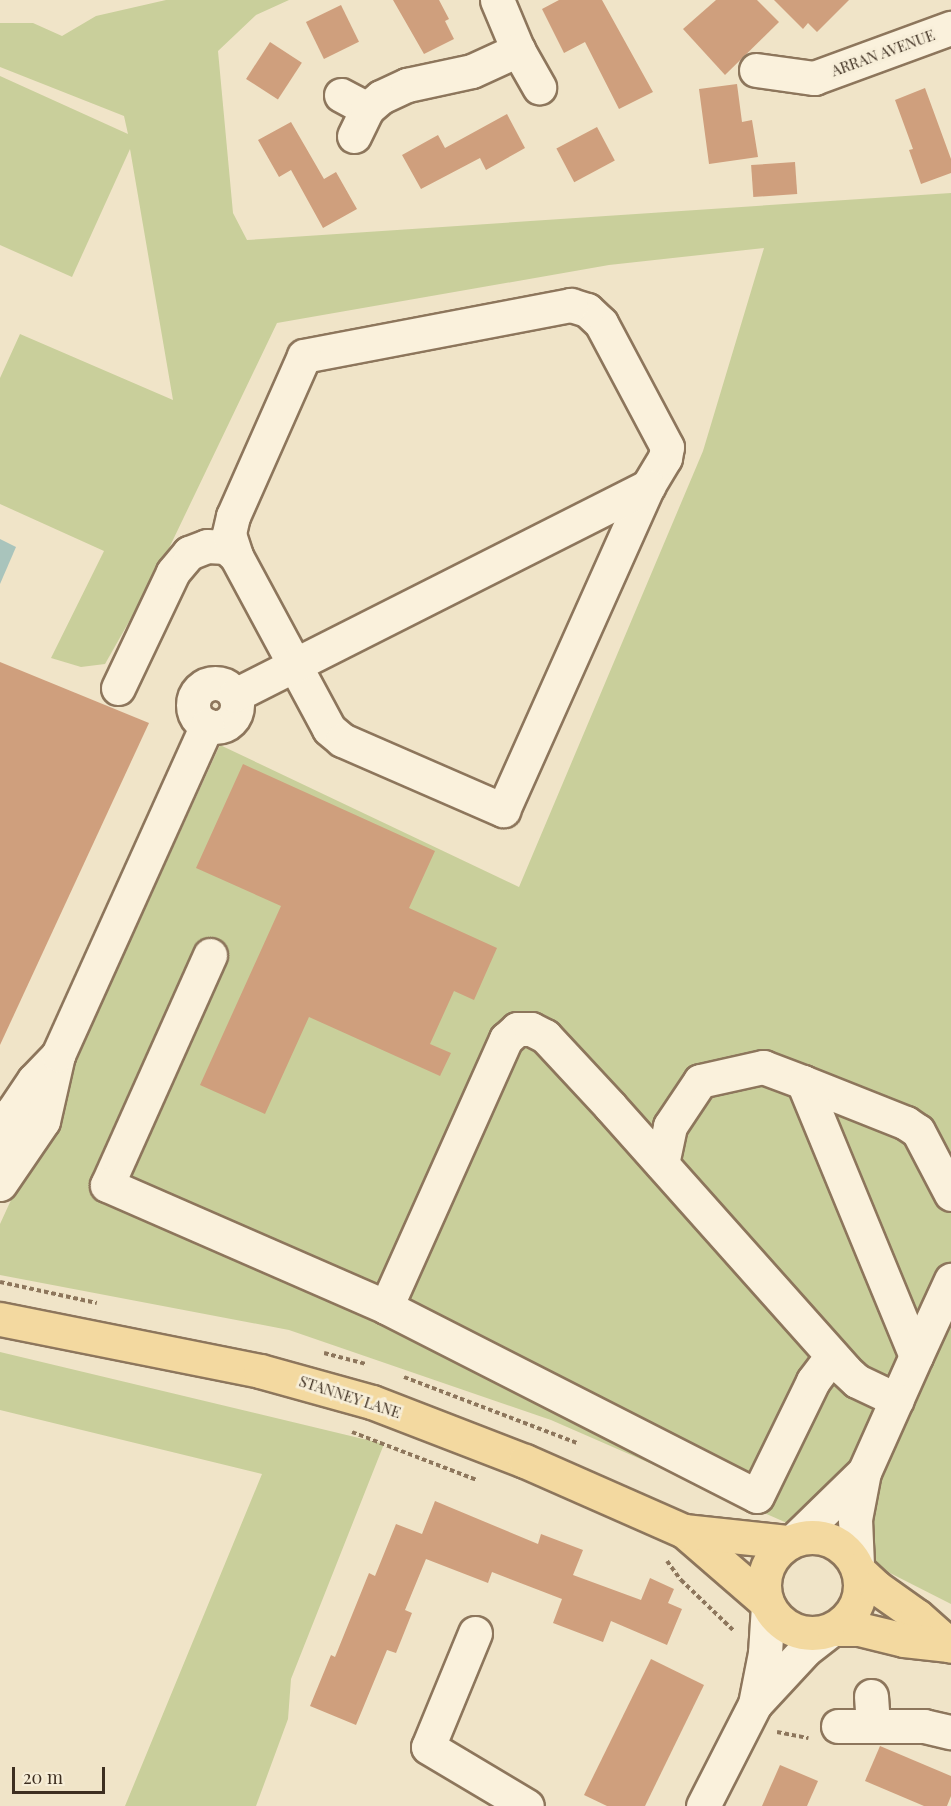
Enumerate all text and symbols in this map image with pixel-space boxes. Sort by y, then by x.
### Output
street label: ARRAN AVENUE [829,26,937,80]
street label: STANNEY LANE [297,1372,403,1422]
scale bar [15,1755,108,1793]
text: 20 m [23,1765,63,1789]

